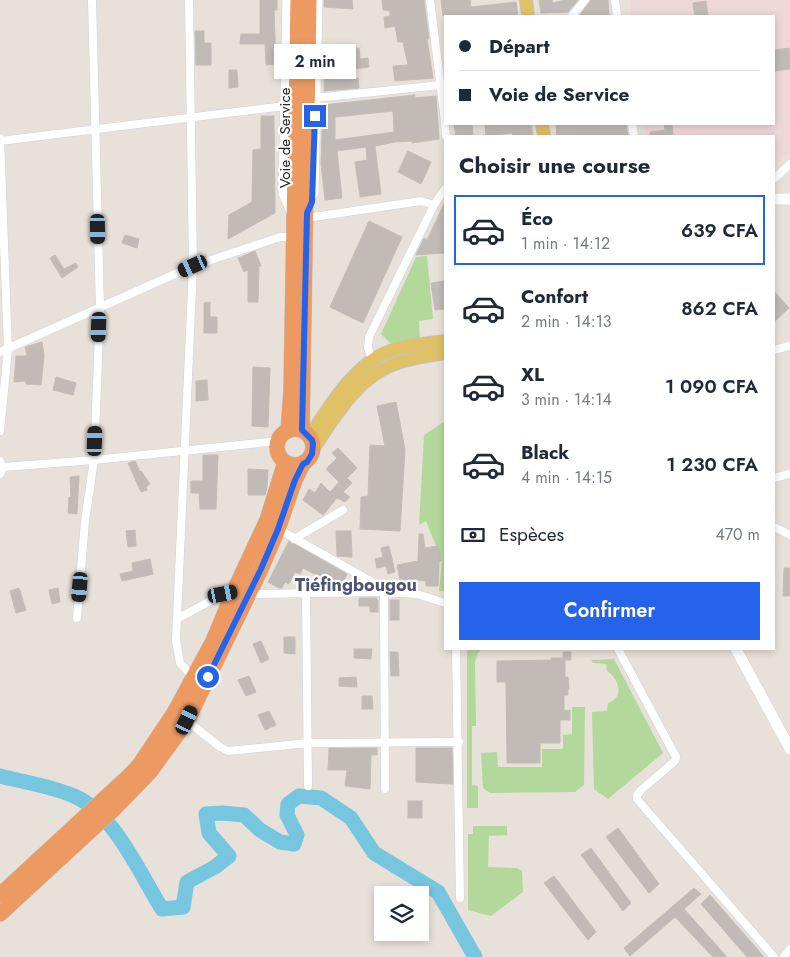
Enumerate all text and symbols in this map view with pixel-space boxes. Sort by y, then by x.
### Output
text: Départ [489,33,550,60]
callout: 2 min [274,44,356,78]
text: 2 min [294,50,336,73]
text: Voie de Service [489,81,629,108]
street label: Voie de Service [274,87,296,188]
route end [304,105,326,127]
text: Choisir une course [459,149,650,181]
text: Éco [521,205,553,232]
icon: car [461,208,506,253]
car [90,214,105,244]
text: 639 CFA [681,217,758,244]
text: 1 min · 14:12 [521,232,610,255]
car [176,253,209,279]
text: Confort [521,283,588,310]
icon: car [461,286,506,331]
text: 862 CFA [681,295,758,322]
text: 2 min · 14:13 [521,310,612,333]
car [90,312,107,342]
text: XL [521,361,544,388]
icon: car [461,364,506,409]
text: 1 090 CFA [665,373,758,400]
text: 3 min · 14:14 [521,388,612,411]
car [86,426,103,456]
text: Black [521,439,569,466]
icon: car [461,442,506,487]
text: 1 230 CFA [666,451,758,478]
text: 4 min · 14:15 [521,466,612,489]
icon: cash [459,521,487,549]
text: Espèces [499,521,564,548]
text: 470 m [715,523,760,546]
car [71,571,88,603]
district label: Tiéfingbougou [295,572,417,598]
button: Confirmer [459,582,760,640]
car [206,584,239,604]
route start [197,666,219,688]
car [173,703,200,737]
map controls [374,886,429,941]
button: layers [374,886,429,941]

